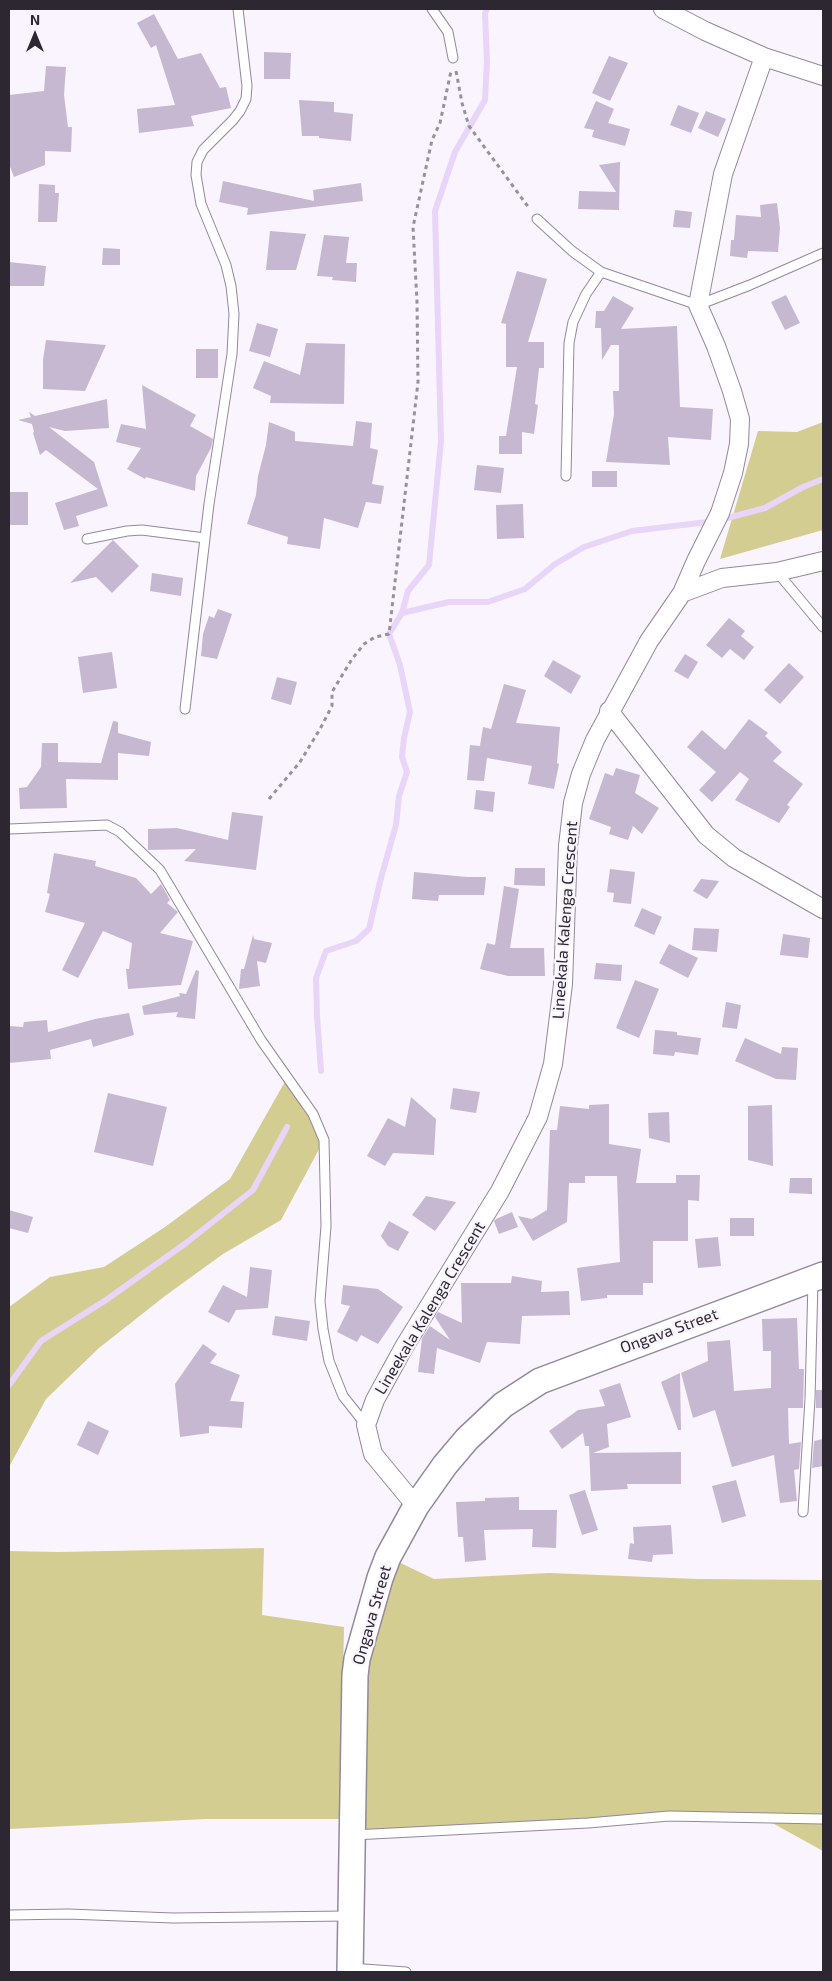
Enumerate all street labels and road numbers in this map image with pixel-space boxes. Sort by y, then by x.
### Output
street label: Lineekala Kalenga Crescent [548,820,582,1020]
street label: Lineekala Kalenga Crescent [371,1218,489,1398]
street label: Ongava Street [617,1304,721,1358]
street label: Ongava Street [349,1563,395,1667]

